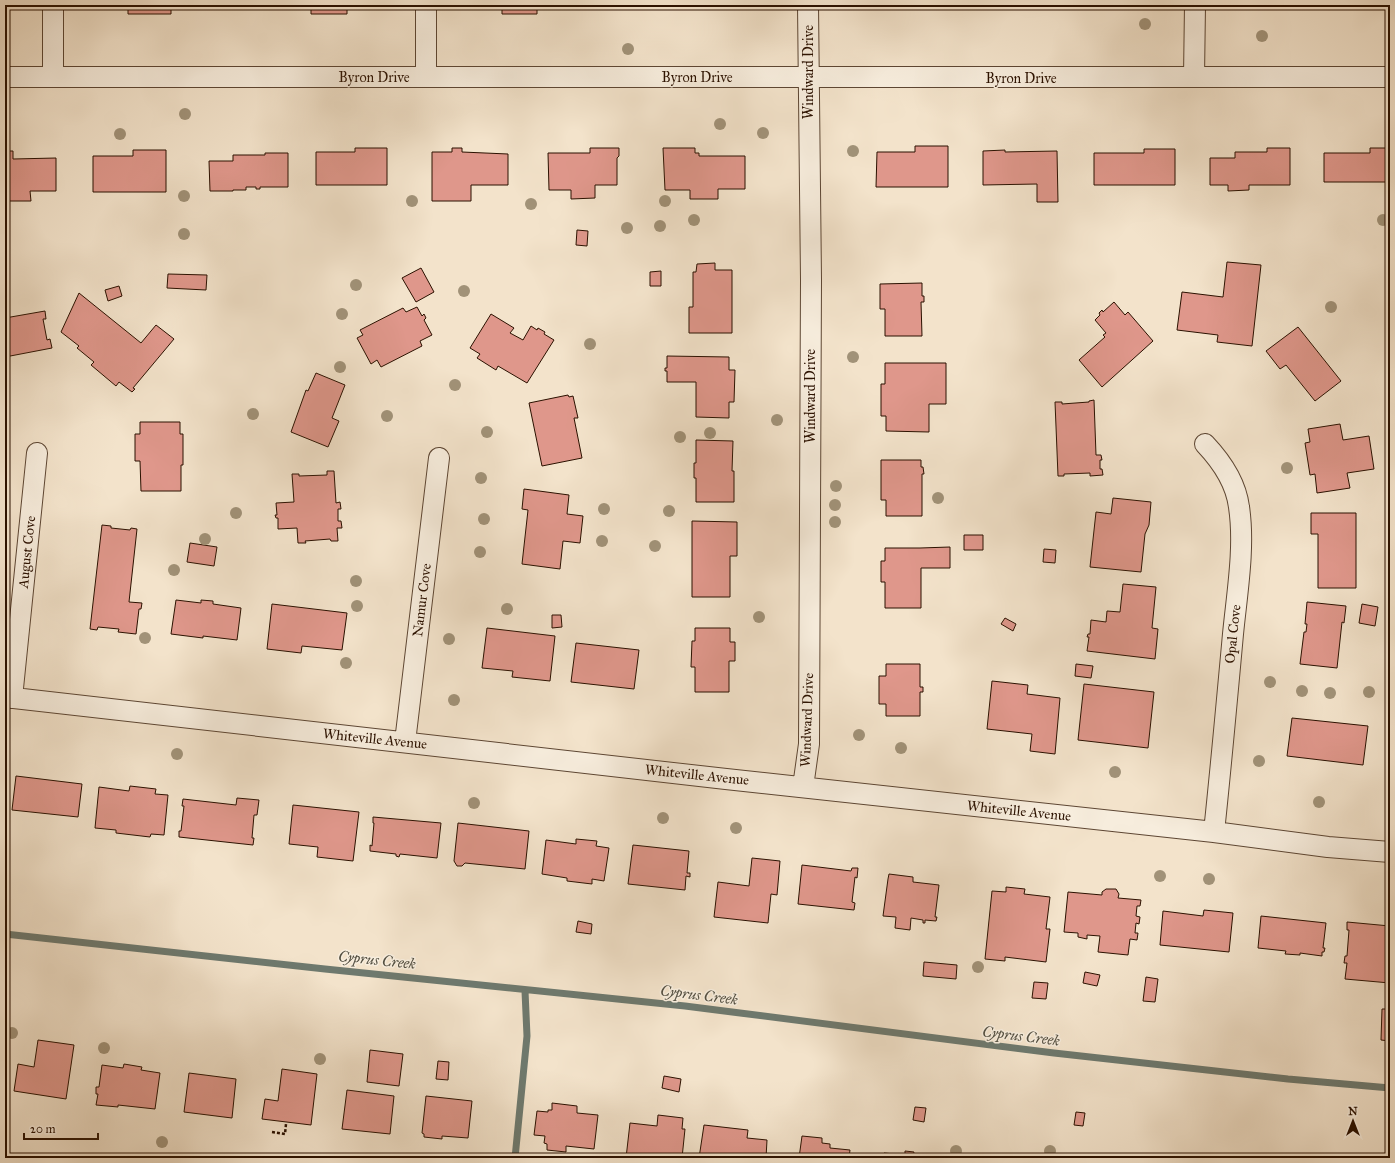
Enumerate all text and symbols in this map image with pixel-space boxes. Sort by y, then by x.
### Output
street label: Windward Drive [800,25,817,119]
street label: Byron Drive [338,69,410,86]
street label: Byron Drive [661,69,733,86]
street label: Byron Drive [985,70,1057,87]
street label: Windward Drive [802,349,819,443]
street label: August Cove [15,515,39,590]
street label: Namur Cove [409,562,435,638]
street label: Opal Cove [1221,603,1245,664]
street label: Windward Drive [797,672,817,767]
street label: Whiteville Avenue [322,725,428,753]
street label: Whiteville Avenue [644,761,750,789]
street label: Whiteville Avenue [966,797,1072,825]
water label: Cyprus Creek [337,947,417,974]
water label: Cyprus Creek [659,981,739,1010]
water label: Cyprus Creek [981,1022,1061,1051]
north arrow [1333,1101,1373,1141]
text: N [1348,1105,1358,1118]
scale bar [24,1115,98,1141]
text: 20 m [30,1122,56,1136]

